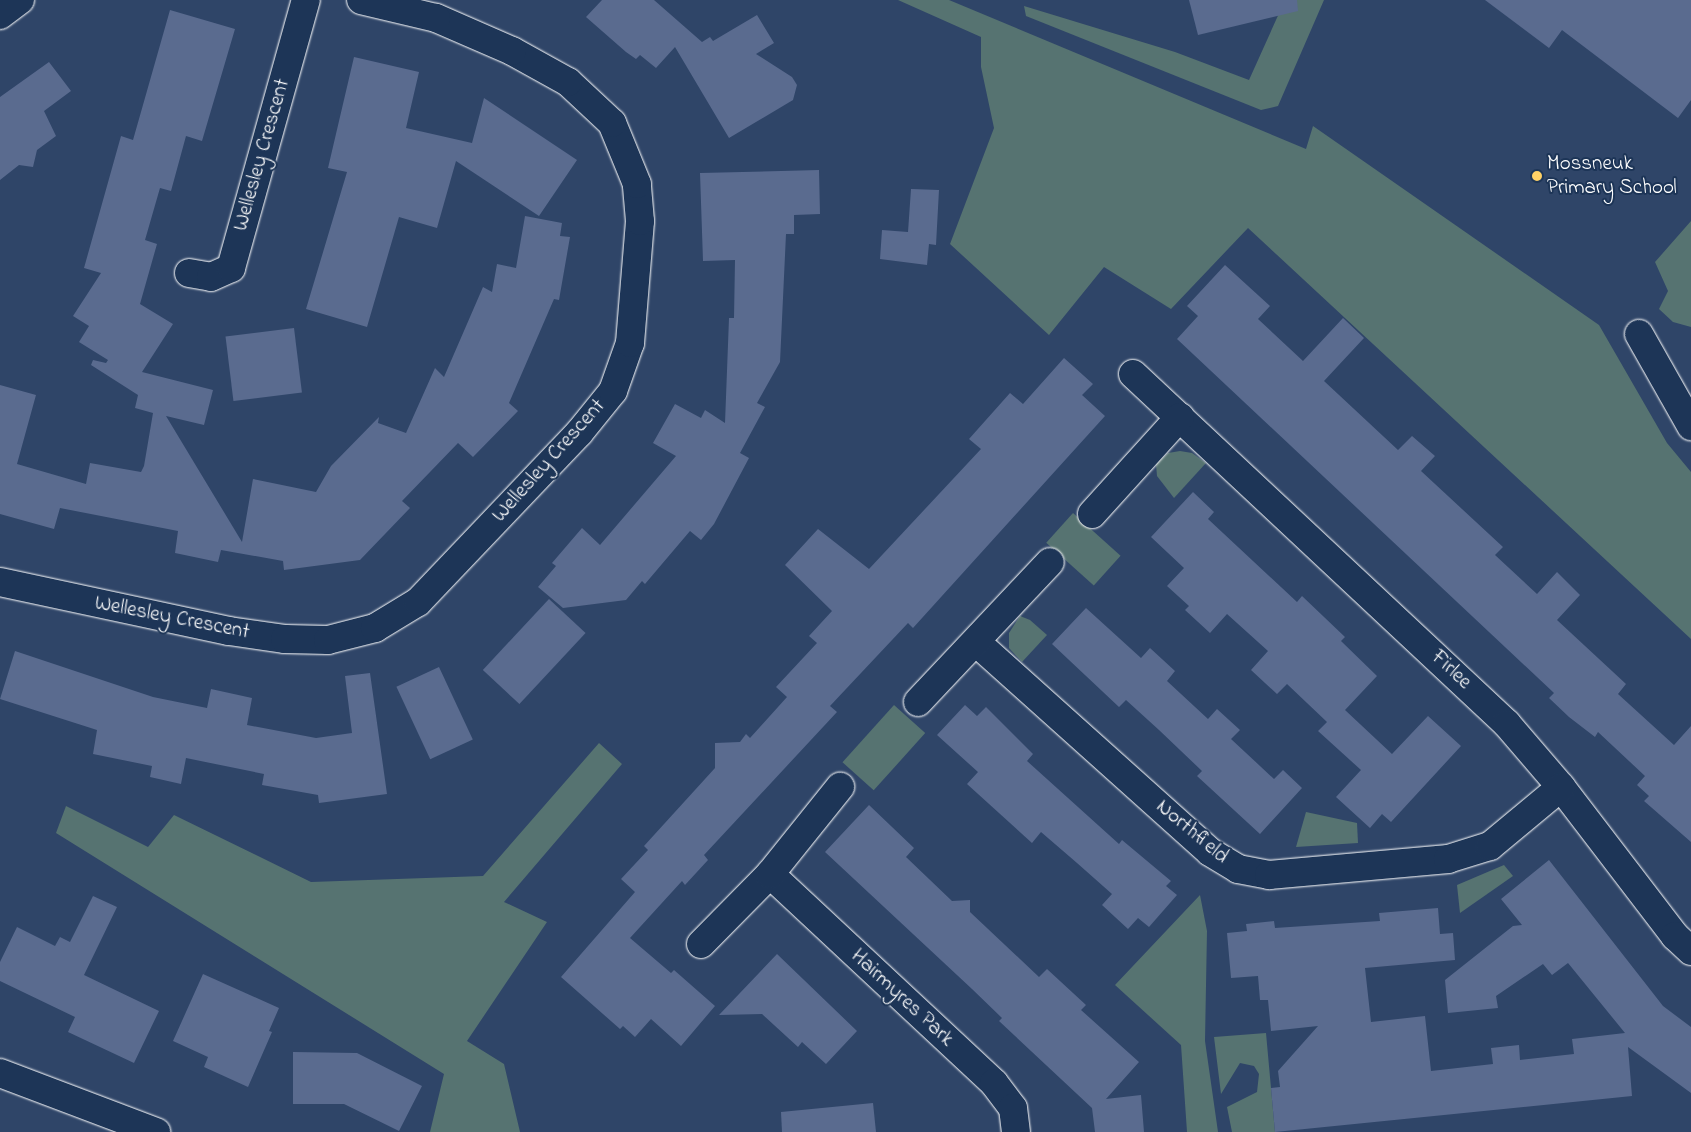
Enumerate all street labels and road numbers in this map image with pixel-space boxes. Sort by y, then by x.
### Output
street label: Wellesley Crescent [228,76,296,234]
street label: Wellesley Crescent [487,394,611,528]
street label: Wellesley Crescent [93,591,251,645]
street label: Firlee [1425,645,1477,695]
street label: Northfield [1151,794,1233,870]
street label: Hairmyres Park [845,944,959,1052]

